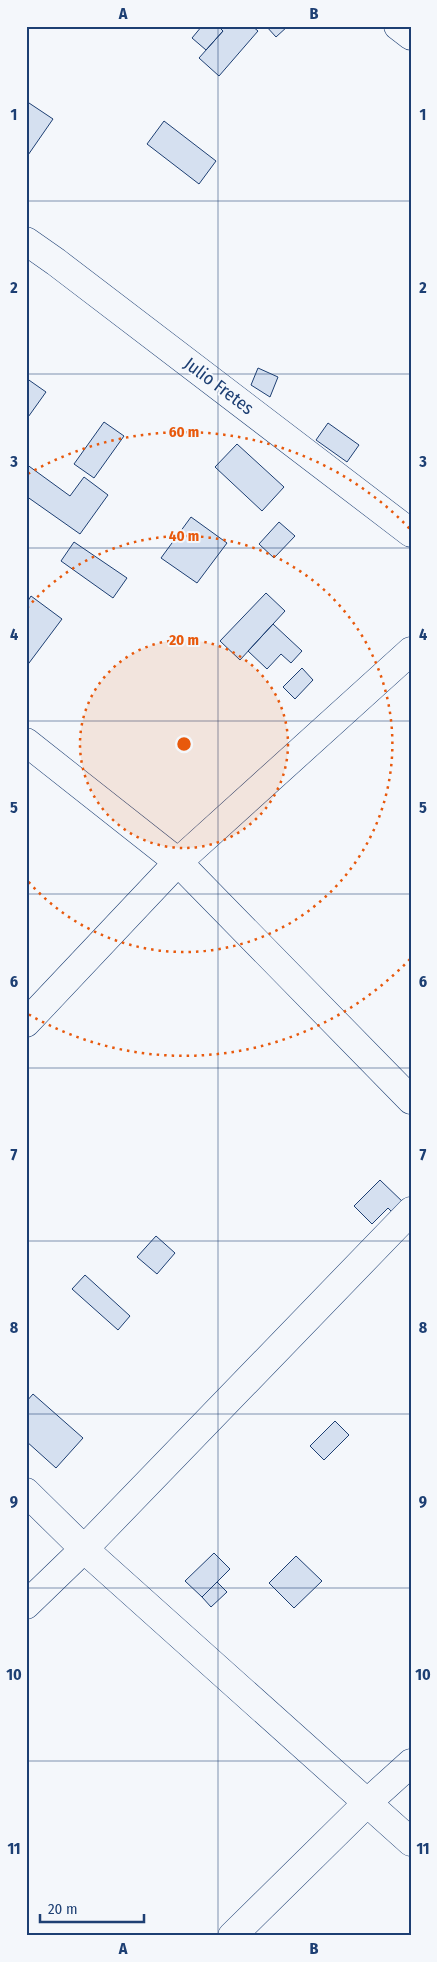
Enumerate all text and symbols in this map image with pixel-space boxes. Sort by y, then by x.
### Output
text: A [118,4,128,23]
text: B [310,4,319,23]
text: 1 [11,105,17,124]
text: 1 [420,105,426,124]
text: 2 [9,278,18,297]
text: 2 [418,278,427,297]
street label: Julio Fretes [180,353,258,419]
text: 60 m [169,423,199,441]
text: 3 [9,452,18,471]
text: 3 [418,452,427,471]
text: 40 m [169,527,199,545]
text: 4 [10,625,18,644]
text: 4 [419,625,427,644]
text: 20 m [168,631,199,649]
centre of rings [175,735,193,753]
text: 5 [10,798,18,817]
text: 5 [419,798,427,817]
text: 6 [10,972,18,991]
text: 6 [419,972,427,991]
text: 7 [11,1145,18,1164]
text: 7 [420,1145,427,1164]
text: 8 [10,1318,19,1337]
text: 8 [419,1318,428,1337]
text: 9 [10,1492,18,1511]
text: 9 [419,1492,427,1511]
text: 10 [6,1665,22,1684]
text: 10 [415,1665,431,1684]
text: 11 [7,1839,21,1858]
text: 11 [416,1839,430,1858]
scale bar [40,1892,144,1924]
text: 20 m [48,1900,78,1918]
text: A [118,1939,128,1958]
text: B [310,1939,319,1958]

